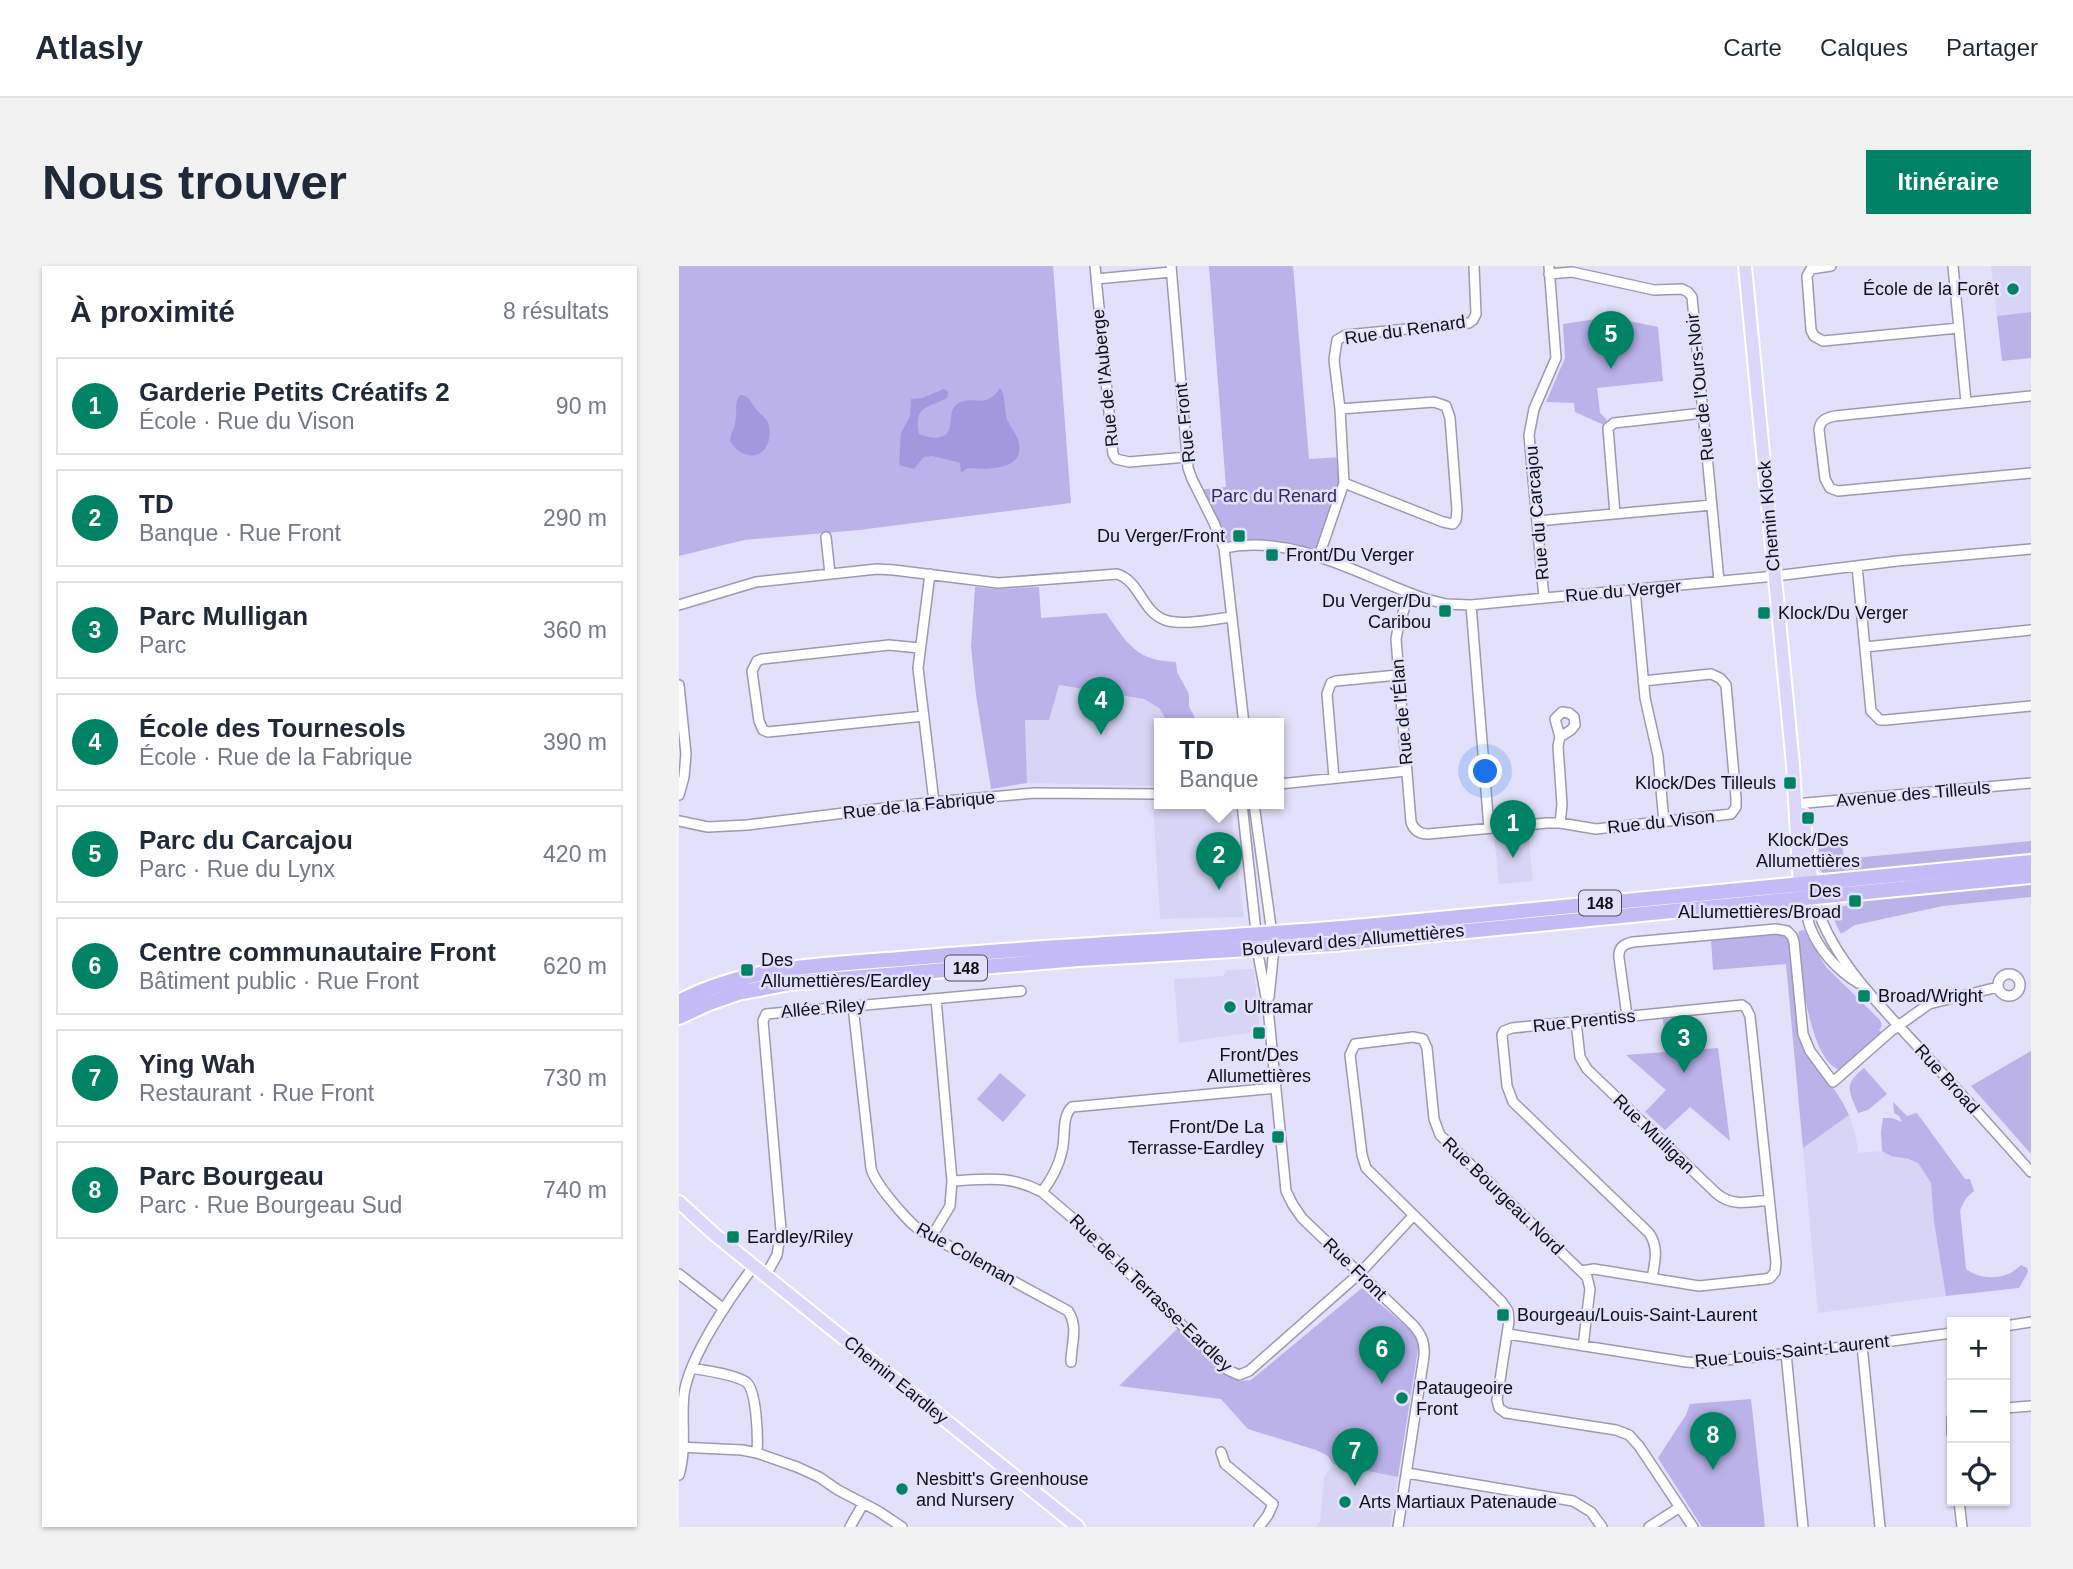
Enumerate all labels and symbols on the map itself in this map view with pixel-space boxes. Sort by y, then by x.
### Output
place label: École de la Forêt [1863,279,1999,299]
marker: École de la Forêt [2005,281,2021,297]
street label: Rue de l'Auberge [1088,308,1122,448]
pin: 5 [1588,311,1634,369]
street label: Rue du Renard [1343,312,1467,348]
street label: Rue de l'Ours-Noir [1682,312,1718,462]
street label: Rue Front [1171,382,1199,464]
street label: Rue du Carcajou [1521,445,1553,581]
street label: Chemin Klock [1754,459,1784,572]
park label: Parc du Renard [1211,486,1337,506]
place label: Du Verger/Front [1097,526,1225,546]
marker: Du Verger/Front [1231,528,1247,544]
place label: Front/Du Verger [1286,545,1414,565]
marker: Front/Du Verger [1264,547,1280,563]
street label: Rue du Verger [1564,576,1682,606]
place label: Du Verger/Du Caribou [1322,591,1431,632]
marker: Du Verger/Du Caribou [1437,603,1453,619]
place label: Klock/Du Verger [1778,603,1908,623]
marker: Klock/Du Verger [1756,605,1772,621]
street label: Rue de l'Élan [1387,658,1417,766]
pin: 4 [1078,677,1124,735]
your location [1468,754,1502,788]
place label: Klock/Des Tilleuls [1635,773,1776,793]
marker: Klock/Des Tilleuls [1782,775,1798,791]
street label: Avenue des Tilleuls [1835,777,1991,811]
street label: Rue de la Fabrique [842,787,996,823]
pin: 1 [1490,800,1536,858]
street label: Rue du Vison [1606,806,1716,838]
marker: Klock/Des Allumettières [1800,810,1816,826]
place label: Klock/Des Allumettières [1756,830,1860,871]
pin: 2 [1196,832,1242,890]
place label: Des ALlumettières/Broad [1678,881,1841,922]
road number: 148 [1579,890,1621,916]
marker: Des ALlumettières/Broad [1847,893,1863,909]
street label: Boulevard des Allumettières [1241,920,1465,960]
place label: Des Allumettières/Eardley [761,950,931,991]
road number: 148 [945,956,987,981]
marker: Des Allumettières/Eardley [739,962,755,978]
place label: Broad/Wright [1878,986,1983,1006]
marker: Broad/Wright [1856,988,1872,1004]
street label: Allée Riley [780,994,866,1022]
place label: Ultramar [1244,997,1313,1017]
marker: Ultramar [1222,999,1238,1015]
street label: Rue Prentiss [1532,1006,1636,1036]
pin: 3 [1661,1015,1707,1073]
marker: Front/Des Allumettières [1251,1025,1267,1041]
street label: Rue Broad [1911,1040,1983,1118]
place label: Front/Des Allumettières [1207,1045,1311,1086]
street label: Rue Mulligan [1609,1090,1699,1178]
place label: Front/De La Terrasse-Eardley [1128,1117,1265,1158]
marker: Front/De La Terrasse-Eardley [1270,1129,1286,1145]
street label: Rue Bourgeau Nord [1438,1133,1568,1259]
street label: Rue de la Terrasse-Eardley [1066,1210,1236,1376]
street label: Rue Coleman [913,1219,1019,1289]
place label: Eardley/Riley [747,1227,853,1247]
marker: Eardley/Riley [725,1229,741,1245]
street label: Rue Front [1319,1234,1391,1304]
place label: Bourgeau/Louis-Saint-Laurent [1517,1305,1757,1325]
marker: Bourgeau/Louis-Saint-Laurent [1495,1307,1511,1323]
pin: 6 [1359,1326,1405,1384]
street label: Rue Louis-Saint-Laurent [1694,1331,1890,1371]
street label: Chemin Eardley [840,1332,952,1428]
place label: Pataugeoire Front [1416,1378,1513,1419]
marker: Pataugeoire Front [1394,1390,1410,1406]
pin: 8 [1690,1412,1736,1470]
pin: 7 [1332,1428,1378,1486]
place label: Nesbitt's Greenhouse and Nursery [916,1469,1089,1510]
marker: Nesbitt's Greenhouse and Nursery [894,1481,910,1497]
place label: Arts Martiaux Patenaude [1359,1492,1557,1512]
marker: Arts Martiaux Patenaude [1337,1494,1353,1510]

